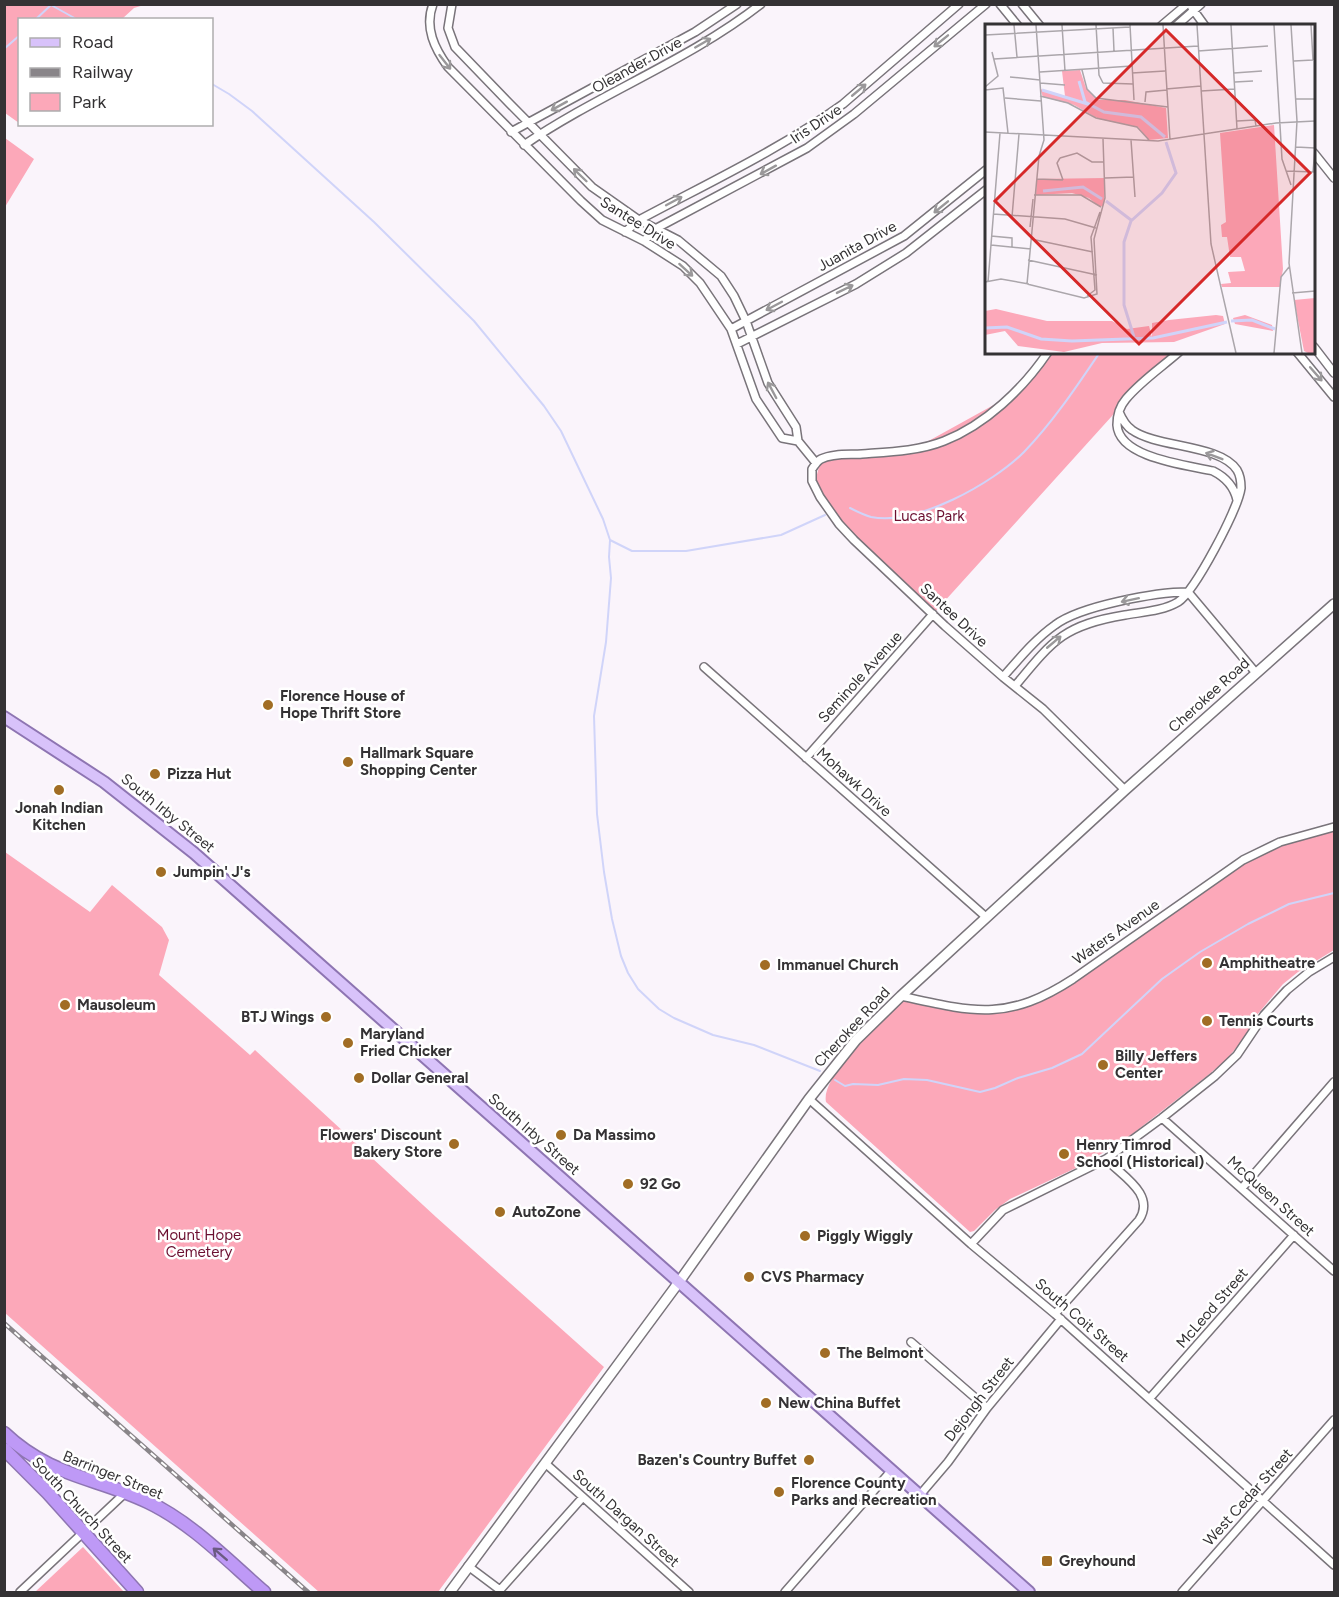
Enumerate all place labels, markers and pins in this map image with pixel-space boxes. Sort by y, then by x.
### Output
place label: Florence House of Hope Thrift Store [280,687,405,722]
marker: Florence House of Hope Thrift Store [261,698,275,712]
place label: Hallmark Square Shopping Center [360,744,477,779]
marker: Hallmark Square Shopping Center [341,755,355,769]
place label: Pizza Hut [167,765,232,783]
marker: Pizza Hut [148,767,162,781]
marker: Jonah Indian Kitchen [52,783,66,797]
place label: Jonah Indian Kitchen [15,799,103,834]
place label: Jumpin' J's [173,863,251,881]
marker: Jumpin' J's [154,865,168,879]
place label: Amphitheatre [1219,954,1316,972]
place label: Immanuel Church [777,956,898,974]
marker: Amphitheatre [1200,956,1214,970]
marker: Immanuel Church [758,958,772,972]
place label: Mausoleum [77,996,156,1014]
marker: Mausoleum [58,998,72,1012]
place label: BTJ Wings [241,1008,314,1026]
marker: BTJ Wings [319,1010,333,1024]
place label: Tennis Courts [1219,1012,1313,1030]
marker: Tennis Courts [1200,1014,1214,1028]
place label: Maryland Fried Chicker [360,1025,452,1060]
marker: Maryland Fried Chicker [341,1036,355,1050]
place label: Billy Jeffers Center [1115,1047,1197,1082]
marker: Billy Jeffers Center [1096,1058,1110,1072]
place label: Dollar General [371,1069,469,1087]
marker: Dollar General [352,1071,366,1085]
place label: Flowers' Discount Bakery Store [320,1126,443,1161]
place label: Da Massimo [573,1126,656,1144]
marker: Da Massimo [554,1128,568,1142]
place label: Henry Timrod School (Historical) [1076,1136,1205,1171]
marker: Flowers' Discount Bakery Store [447,1137,461,1151]
marker: Henry Timrod School (Historical) [1057,1147,1071,1161]
place label: 92 Go [640,1175,681,1193]
marker: 92 Go [621,1177,635,1191]
place label: AutoZone [512,1203,582,1221]
marker: AutoZone [493,1205,507,1219]
place label: Piggly Wiggly [817,1227,913,1245]
marker: Piggly Wiggly [798,1229,812,1243]
place label: CVS Pharmacy [761,1268,865,1286]
marker: CVS Pharmacy [742,1270,756,1284]
place label: The Belmont [837,1344,924,1362]
marker: The Belmont [818,1346,832,1360]
place label: New China Buffet [778,1394,901,1412]
marker: New China Buffet [759,1396,773,1410]
place label: Bazen's Country Buffet [637,1451,797,1469]
marker: Bazen's Country Buffet [802,1453,816,1467]
place label: Florence County Parks and Recreation [791,1474,937,1509]
marker: Florence County Parks and Recreation [772,1485,786,1499]
place label: Greyhound [1059,1552,1136,1570]
marker: Greyhound [1040,1554,1054,1568]

